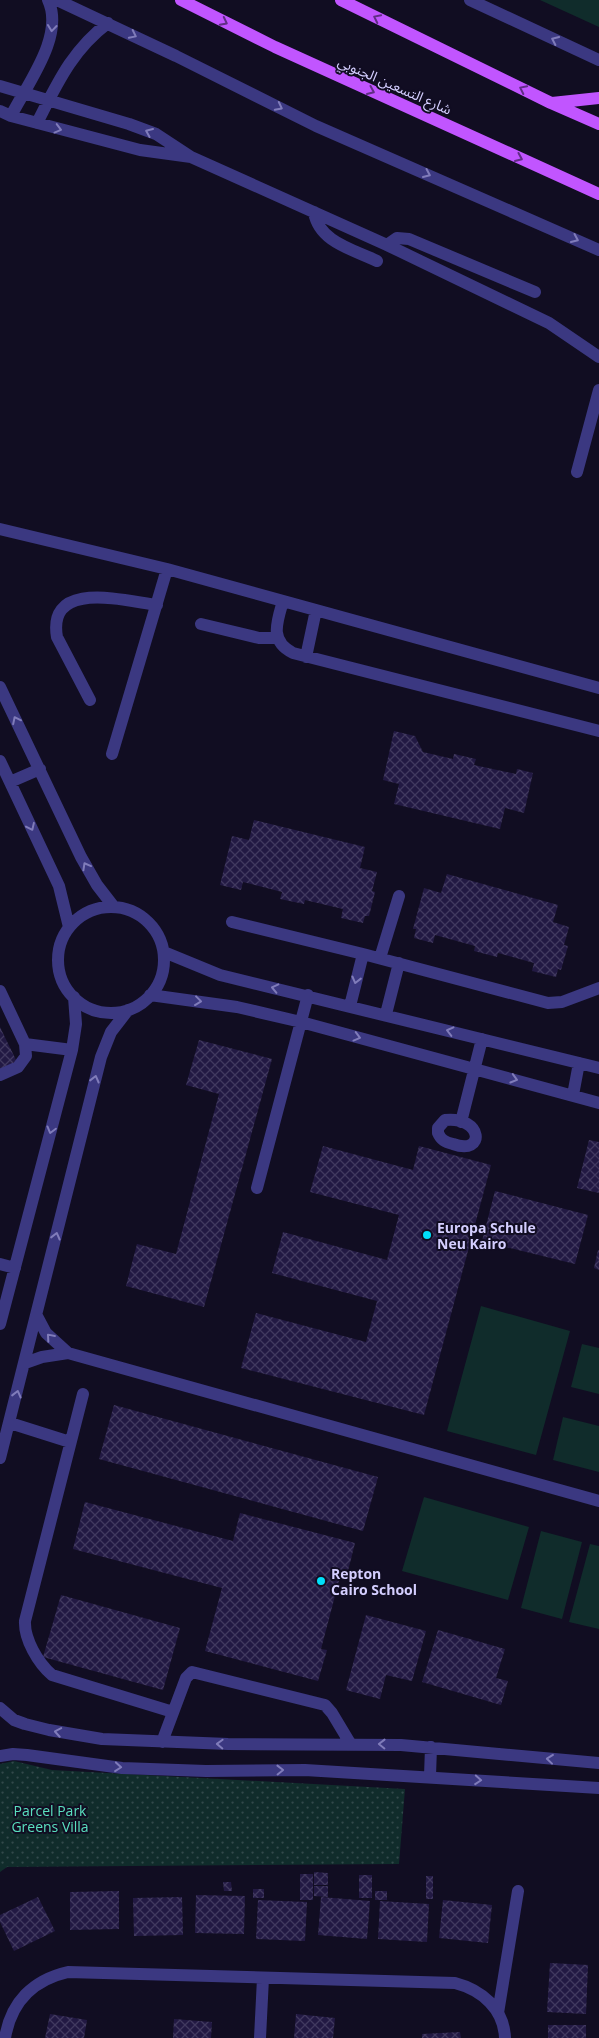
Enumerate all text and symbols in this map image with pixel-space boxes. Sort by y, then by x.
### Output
one-way arrow [373,13,382,24]
one-way arrow [219,16,228,26]
one-way arrow [47,24,58,32]
one-way arrow [128,29,137,39]
one-way arrow [551,35,560,46]
street label: شارع التسعين الجنوبي [334,51,455,121]
one-way arrow [366,84,375,95]
one-way arrow [519,85,528,95]
one-way arrow [273,101,282,111]
one-way arrow [53,123,61,133]
one-way arrow [145,127,154,138]
one-way arrow [514,151,523,162]
one-way arrow [422,168,431,179]
one-way arrow [570,233,579,244]
one-way arrow [12,716,22,725]
one-way arrow [25,821,35,830]
one-way arrow [82,863,92,872]
one-way arrow [351,975,362,984]
one-way arrow [271,983,280,994]
one-way arrow [195,995,203,1006]
one-way arrow [445,1026,454,1037]
one-way arrow [352,1031,361,1042]
one-way arrow [509,1073,518,1084]
one-way arrow [89,1074,100,1083]
one-way arrow [46,1126,57,1135]
place label: Europa Schule Neu Kairo [437,1218,536,1253]
marker: Europa Schule Neu Kairo [421,1229,433,1241]
one-way arrow [50,1232,61,1241]
one-way arrow [46,1333,55,1342]
one-way arrow [11,1390,22,1399]
place label: Repton Cairo School [331,1564,417,1599]
marker: Repton Cairo School [315,1575,327,1587]
one-way arrow [54,1727,63,1737]
one-way arrow [216,1739,224,1749]
one-way arrow [378,1739,386,1749]
one-way arrow [546,1754,554,1765]
one-way arrow [114,1761,122,1772]
one-way arrow [276,1765,284,1775]
one-way arrow [474,1774,482,1785]
park label: Parcel Park Greens Villa [11,1801,89,1836]

